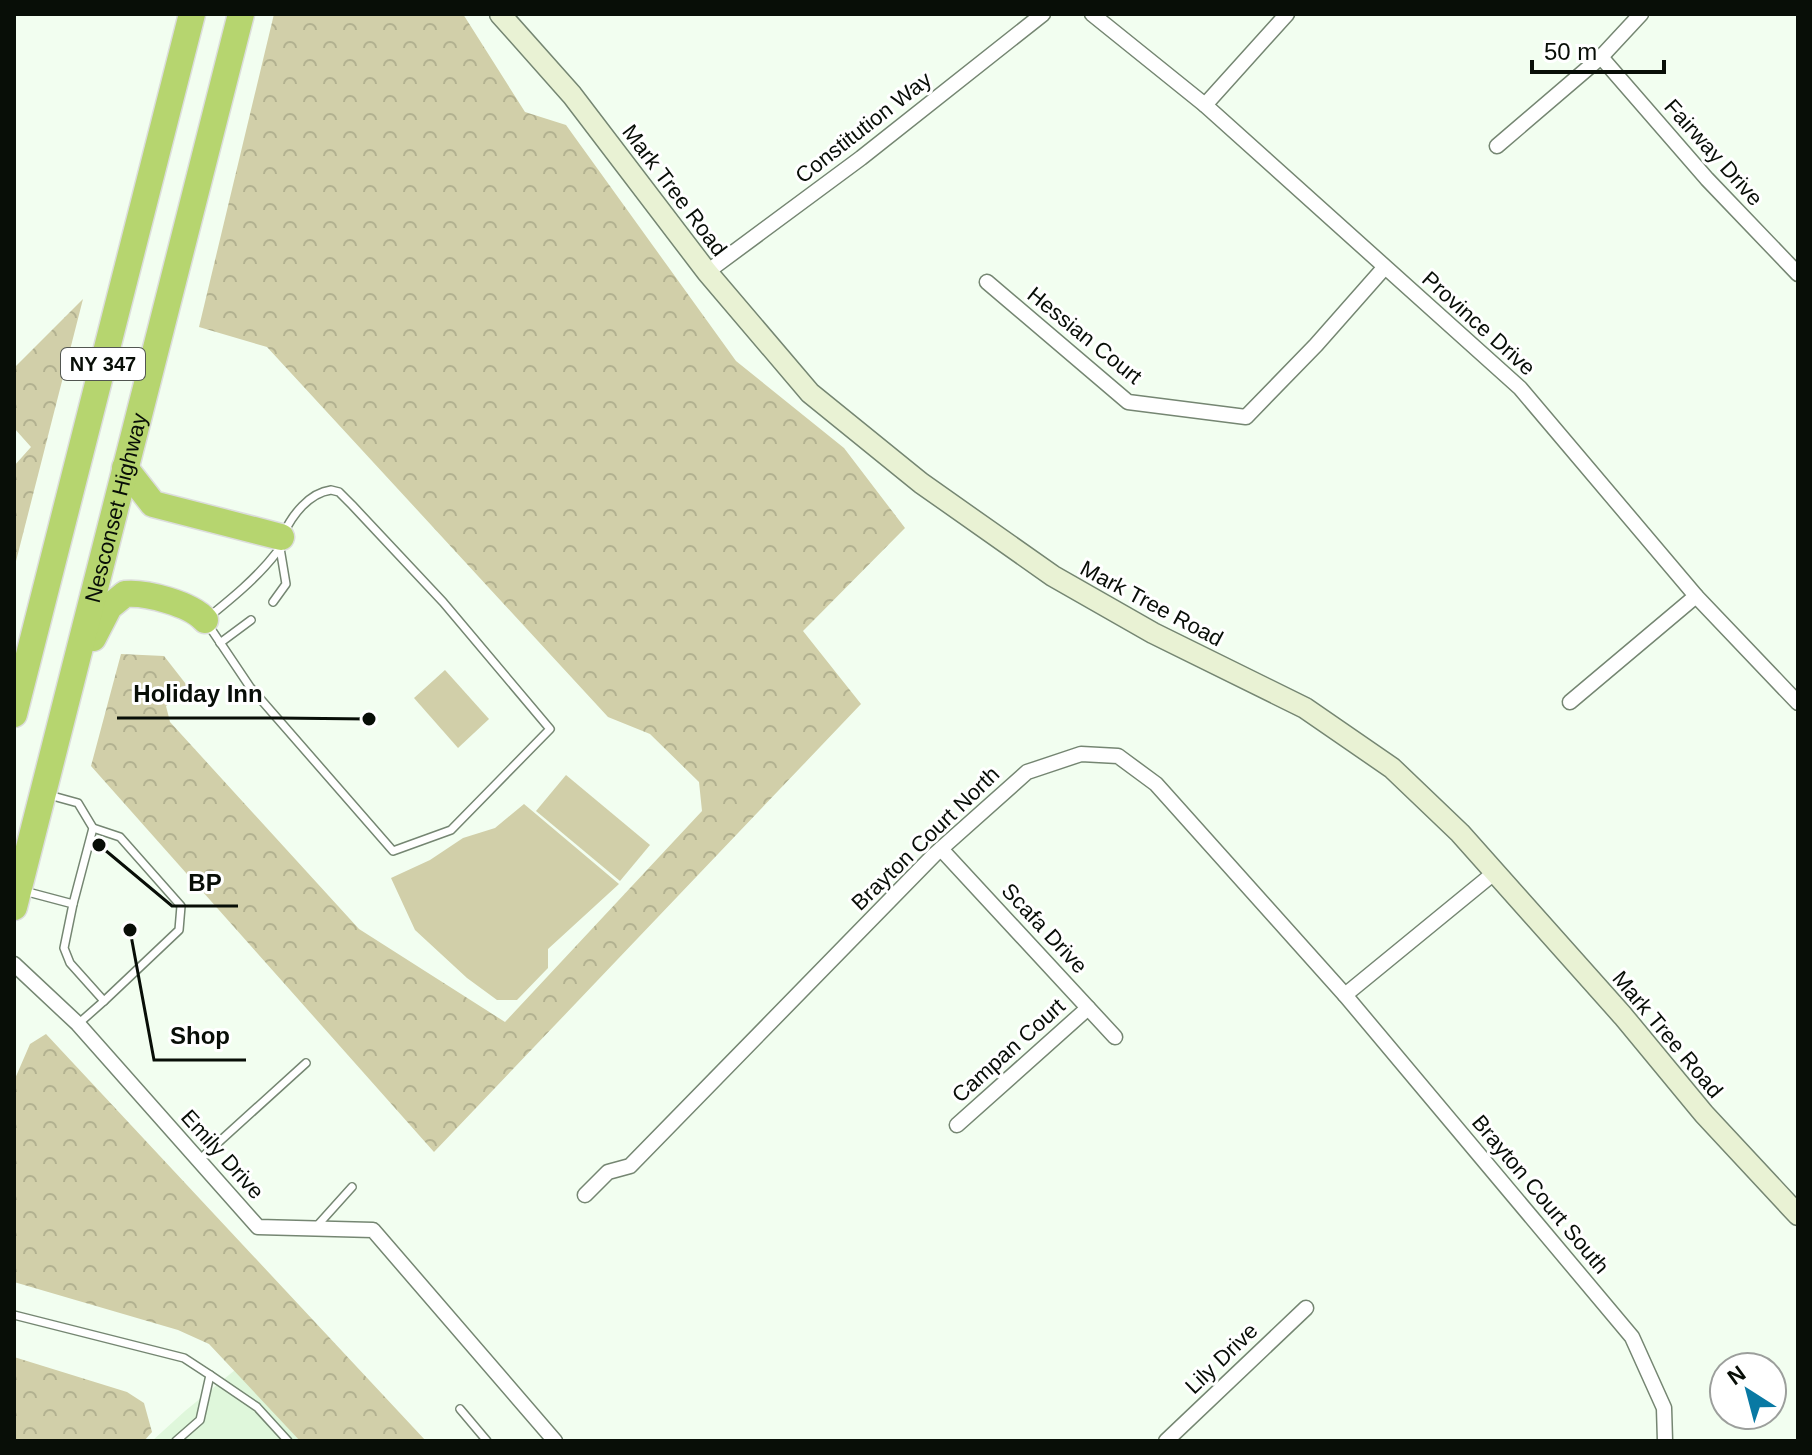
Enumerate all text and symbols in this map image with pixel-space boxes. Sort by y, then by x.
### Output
scale bar [1532,24,1664,74]
text: 50 m [1544,38,1597,65]
street label: Constitution Way [790,67,936,188]
street label: Fairway Drive [1659,94,1768,211]
street label: Mark Tree Road [617,120,732,261]
street label: Province Drive [1417,266,1540,381]
street label: Hessian Court [1023,282,1147,389]
road number: NY 347 [61,348,145,380]
street label: Nesconset Highway [80,410,152,605]
street label: Mark Tree Road [1076,555,1227,652]
callout: Holiday Inn [117,670,278,718]
text: Holiday Inn [133,680,263,707]
street label: Brayton Court North [846,761,1004,915]
callout: BP [172,858,238,906]
text: BP [188,869,222,896]
street label: Scafa Drive [997,878,1093,978]
street label: Mark Tree Road [1607,966,1728,1103]
street label: Campan Court [947,993,1070,1108]
callout: Shop [154,1012,246,1060]
text: Shop [170,1022,230,1049]
street label: Emily Drive [176,1105,269,1204]
street label: Brayton Court South [1467,1110,1614,1279]
street label: Lily Drive [1180,1318,1263,1399]
north arrow [1708,1351,1788,1431]
text: N [1723,1360,1750,1390]

